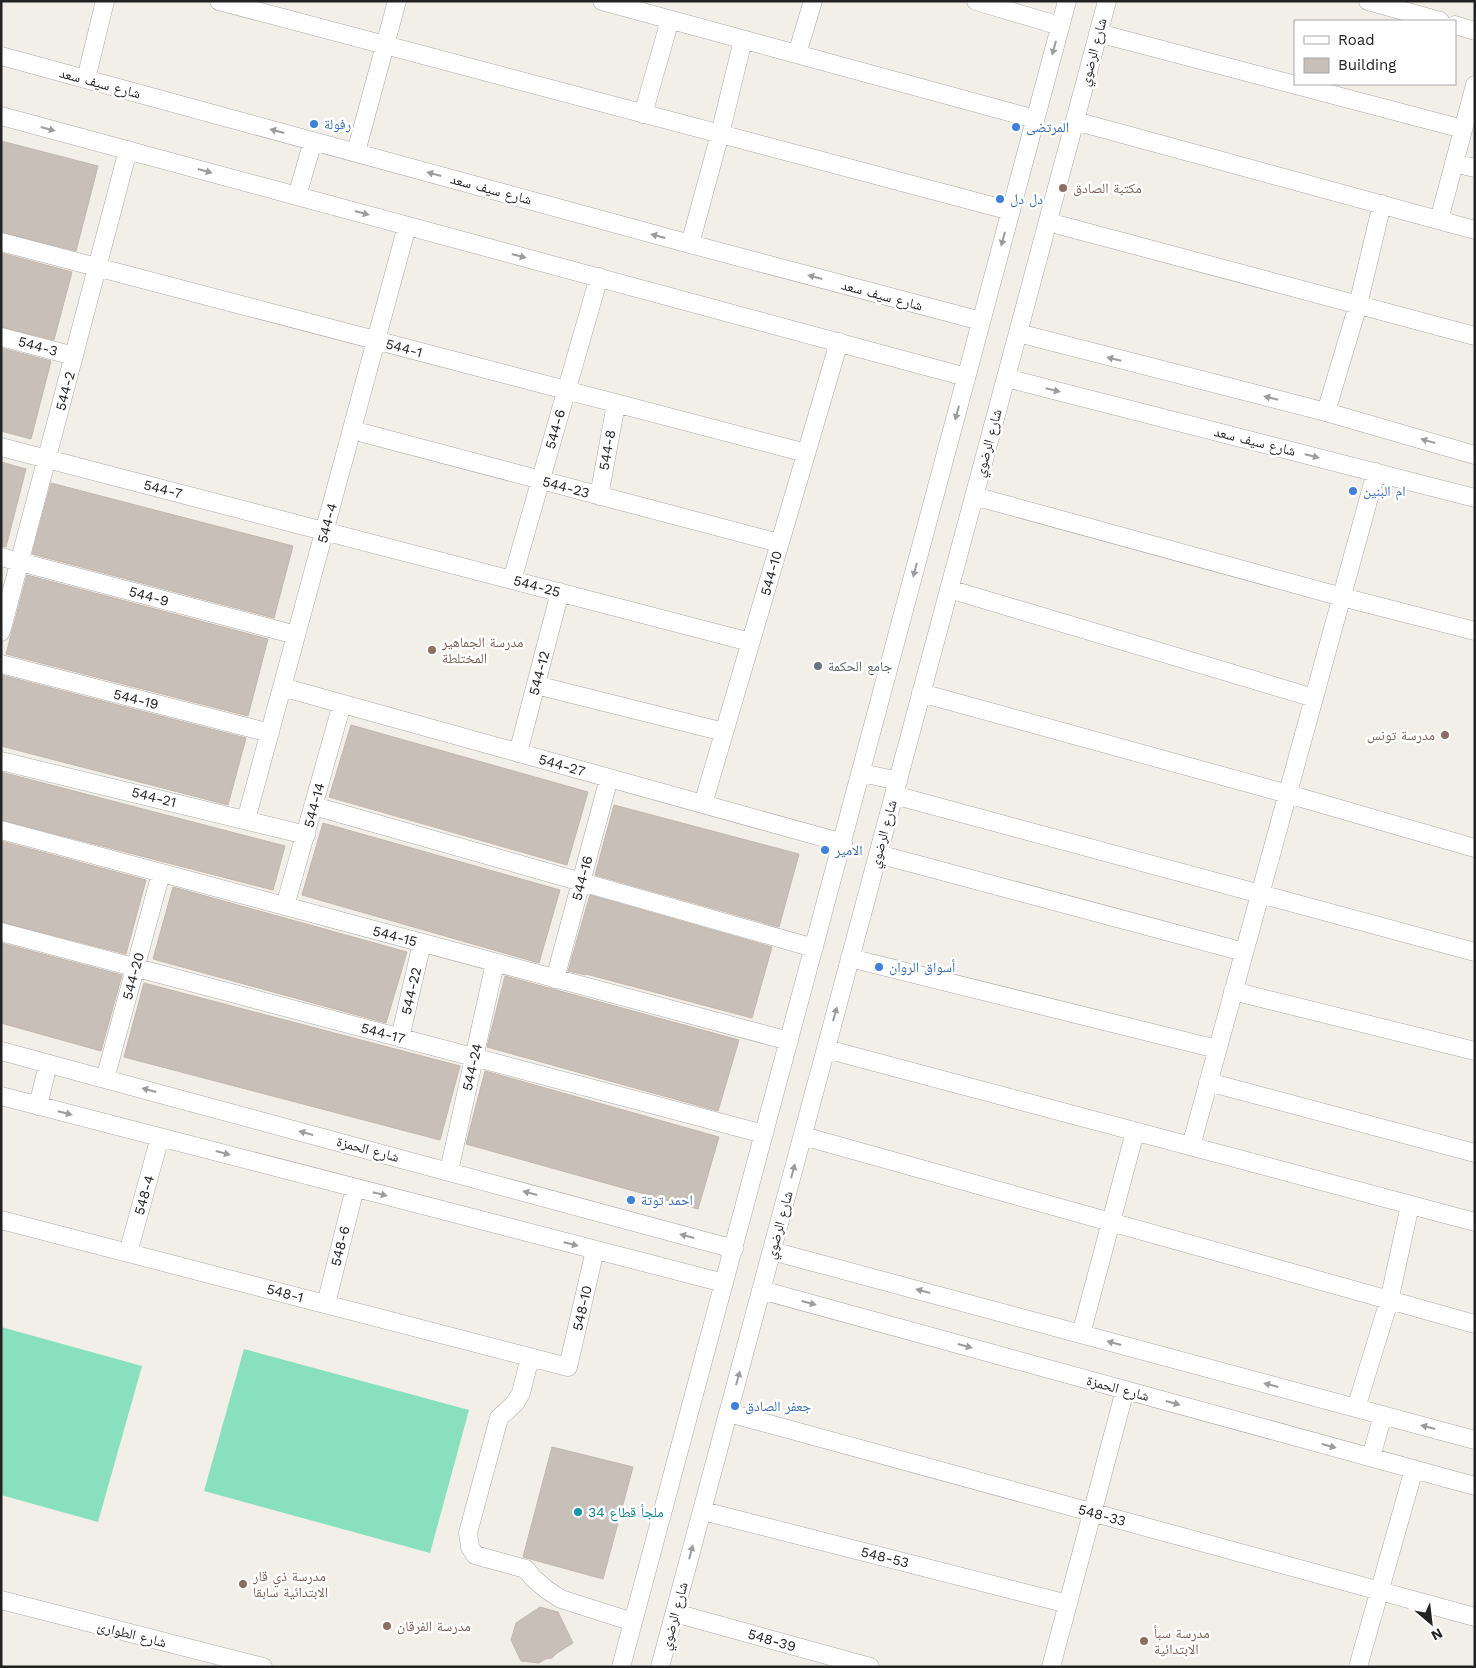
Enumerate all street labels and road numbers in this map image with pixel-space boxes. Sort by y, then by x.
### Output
street label: شارع الرضوي [1076,16,1113,89]
street label: شارع سيف سعد [57,64,142,103]
street label: شارع سيف سعد [448,170,533,209]
street label: شارع سيف سعد [839,276,924,315]
street label: 544-3 [16,333,60,359]
street label: 544-1 [384,335,424,361]
street label: 544-2 [52,370,78,412]
street label: 544-6 [542,407,568,451]
street label: شارع الرضوي [971,407,1008,480]
street label: شارع سيف سعد [1212,423,1297,461]
street label: 544-8 [596,428,618,472]
street label: 544-23 [541,473,591,501]
street label: 544-7 [142,476,184,502]
street label: 544-4 [314,501,340,545]
street label: 544-10 [757,549,785,597]
street label: 544-25 [512,572,562,600]
street label: 544-9 [127,583,171,609]
street label: 544-12 [525,649,553,697]
street label: 544-19 [112,686,160,712]
street label: 544-27 [537,751,587,779]
street label: 544-14 [300,781,328,829]
street label: 544-21 [130,784,178,810]
street label: شارع الرضوي [866,798,903,871]
street label: 544-16 [568,854,596,902]
street label: 544-15 [371,922,419,950]
street label: 544-20 [119,950,147,1002]
street label: 544-22 [398,966,424,1016]
street label: 544-17 [359,1019,407,1047]
street label: 544-24 [459,1042,485,1092]
street label: شارع الحمزة [334,1133,401,1167]
street label: 548-4 [131,1173,157,1217]
street label: شارع الرضوي [762,1189,799,1262]
street label: 548-6 [327,1224,353,1268]
street label: 548-1 [265,1280,305,1306]
street label: 548-10 [569,1284,595,1332]
street label: شارع الحمزة [1084,1372,1151,1406]
street label: 548-33 [1076,1501,1128,1529]
street label: 548-53 [859,1543,911,1571]
street label: شارع الرضوي [657,1580,694,1653]
street label: شارع الطوارئ [95,1618,168,1652]
street label: 548-39 [746,1626,798,1654]

